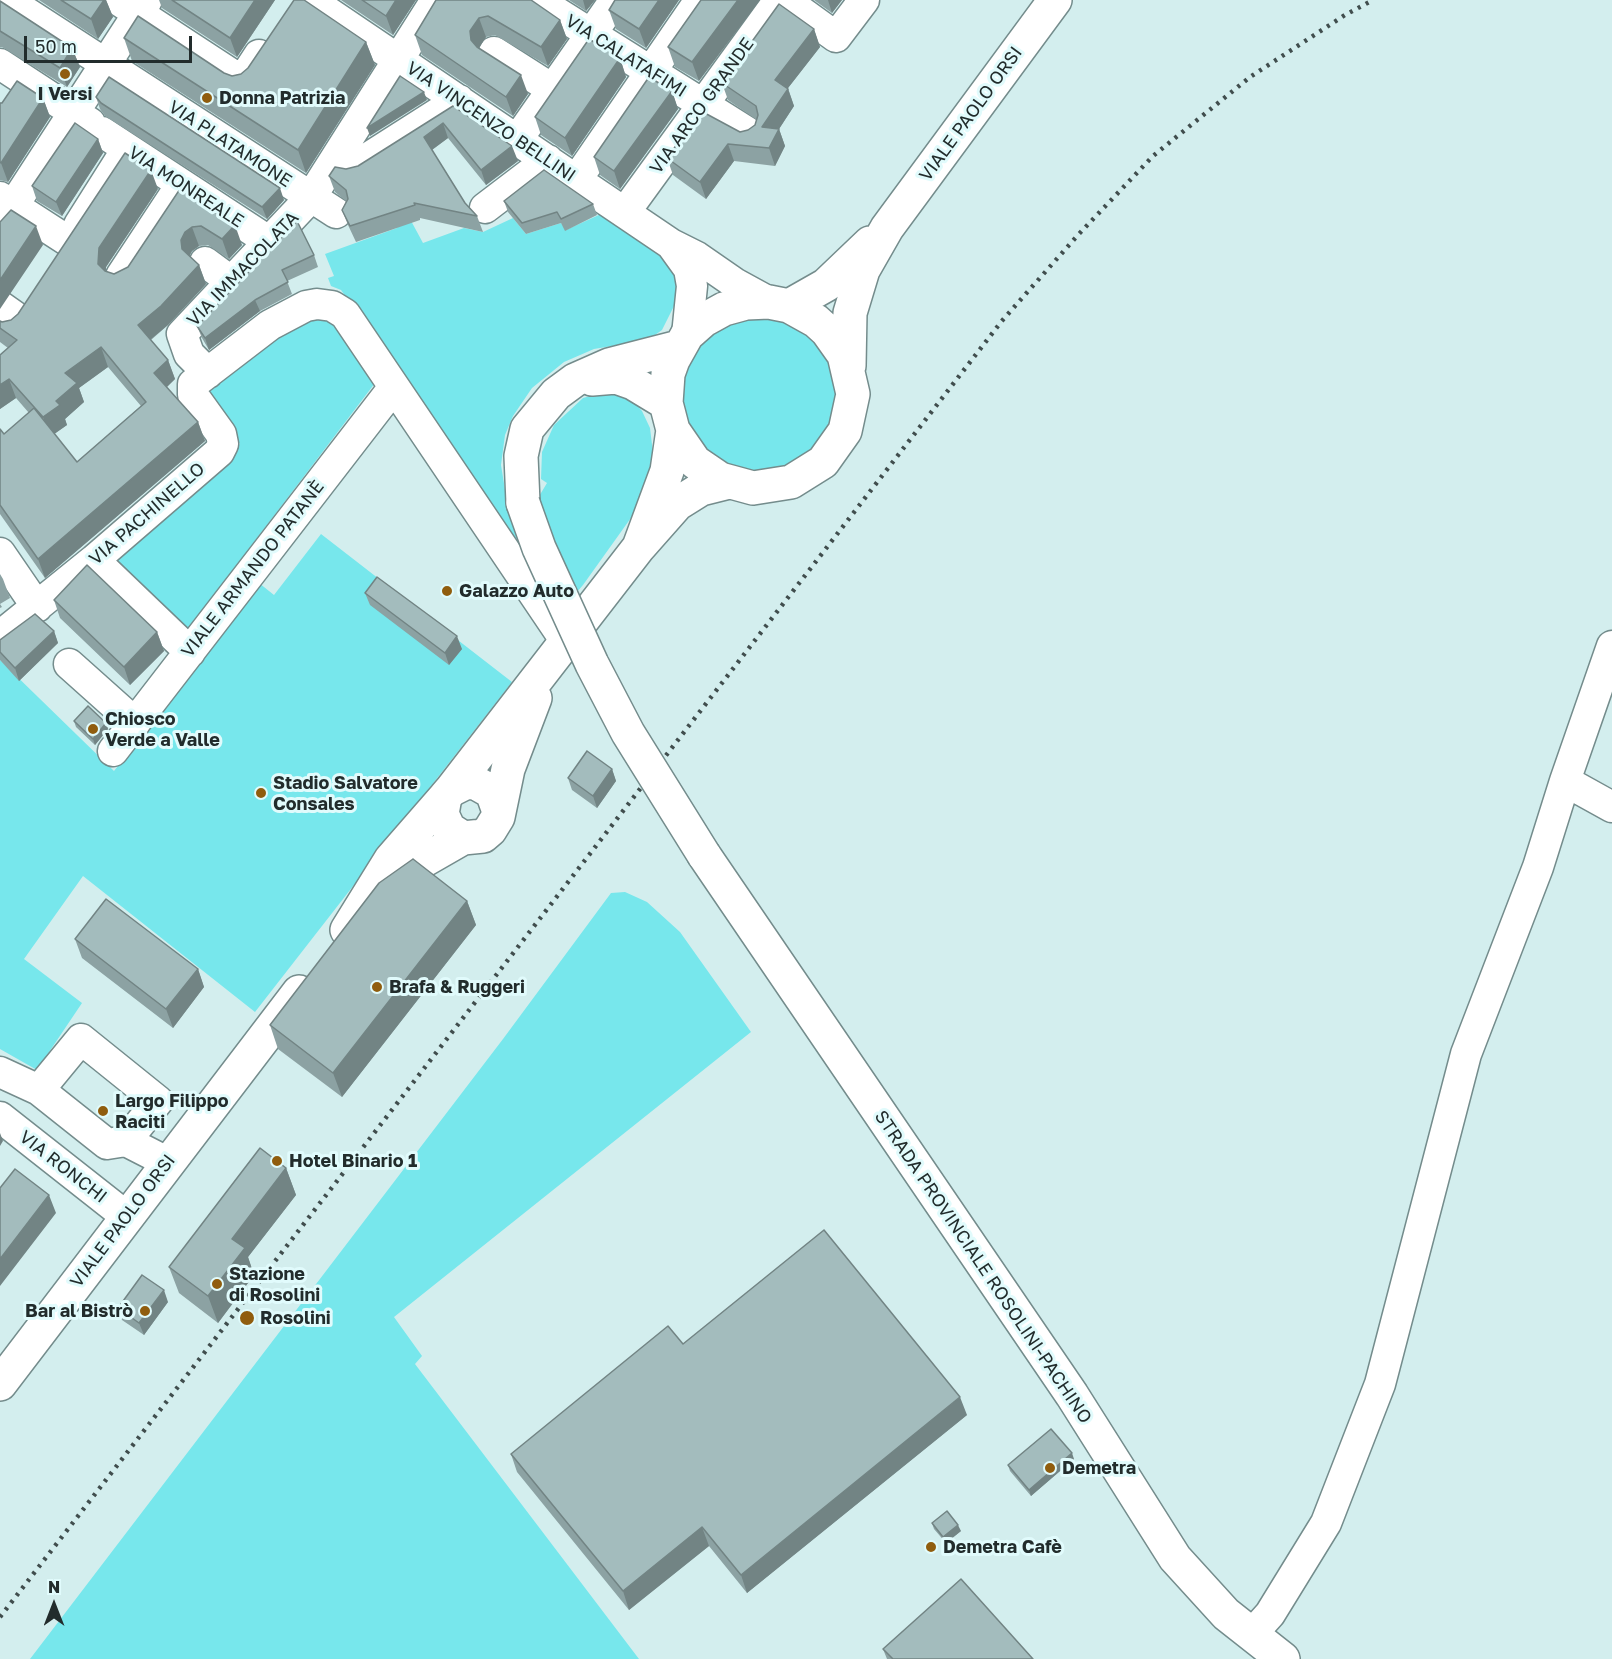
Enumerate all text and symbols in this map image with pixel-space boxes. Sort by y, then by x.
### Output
street label: VIA CALATAFIMI [561,10,691,102]
scale bar [27,24,195,62]
street label: VIA ARCO GRANDE [645,34,759,178]
text: 50 m [35,35,77,57]
street label: VIALE PAOLO ORSI [915,43,1027,185]
street label: VIA VINCENZO BELLINI [402,57,580,187]
marker: I Versi [58,67,72,81]
place label: I Versi [38,83,92,105]
place label: Donna Patrizia [219,87,345,109]
marker: Donna Patrizia [200,91,214,105]
street label: VIA PLATAMONE [164,96,296,192]
street label: VIA MONREALE [124,142,248,232]
street label: VIA IMMACOLATA [183,207,303,331]
street label: VIA PACHINELLO [85,458,209,570]
street label: VIALE ARMANDO PATANÈ [177,476,329,662]
place label: Galazzo Auto [459,580,574,602]
marker: Galazzo Auto [440,584,454,598]
place label: Chiosco Verde a Valle [105,708,220,750]
marker: Chiosco Verde a Valle [86,722,100,736]
place label: Stadio Salvatore Consales [273,772,418,814]
marker: Stadio Salvatore Consales [254,786,268,800]
place label: Brafa & Ruggeri [389,976,525,998]
marker: Brafa & Ruggeri [370,980,384,994]
place label: Largo Filippo Raciti [115,1090,229,1132]
marker: Largo Filippo Raciti [96,1104,110,1118]
street label: STRADA PROVINCIALE ROSOLINI-PACHINO [870,1106,1096,1428]
street label: VIA RONCHI [15,1126,111,1208]
street label: VIALE PAOLO ORSI [66,1150,180,1292]
place label: Hotel Binario 1 [289,1150,417,1172]
marker: Hotel Binario 1 [270,1154,284,1168]
place label: Stazione di Rosolini [229,1263,320,1306]
marker: Stazione di Rosolini [210,1277,224,1291]
place label: Bar al Bistrò [25,1300,133,1322]
marker: Bar al Bistrò [138,1304,152,1318]
place label: Rosolini [260,1307,331,1329]
marker: Rosolini [238,1309,256,1327]
place label: Demetra [1062,1457,1136,1479]
marker: Demetra [1043,1461,1057,1475]
place label: Demetra Cafè [943,1536,1062,1558]
marker: Demetra Cafè [924,1540,938,1554]
north arrow [24,1575,84,1635]
text: N [48,1577,60,1597]

